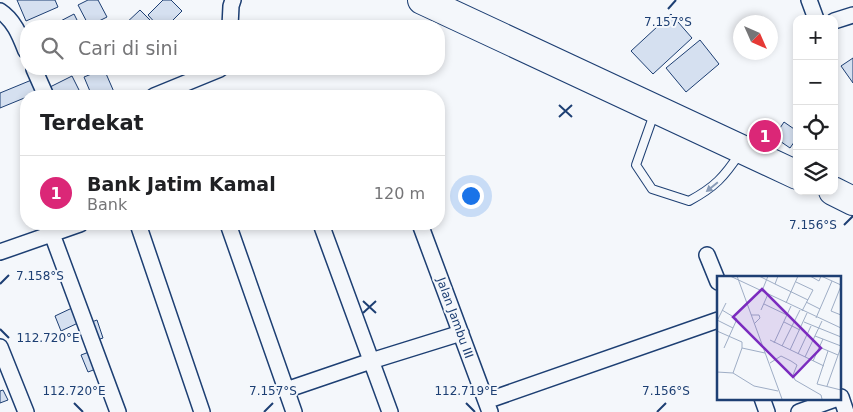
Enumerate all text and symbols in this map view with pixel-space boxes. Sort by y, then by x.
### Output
text: 7.157°S [644,15,692,29]
north arrow [733,15,778,60]
map controls [793,15,838,195]
button: + [793,15,838,60]
search box [20,20,445,75]
icon: search [38,34,66,62]
text: Cari di sini [78,37,178,59]
button: − [793,60,838,105]
button: locate [793,105,838,150]
text: Terdekat [40,111,144,135]
pin: 1 [749,117,781,155]
button: layers [793,150,838,195]
text: Bank Jatim Kamal [87,173,276,195]
one-way arrow [706,181,719,192]
your location [458,183,484,209]
text: 1 [50,184,62,203]
text: 120 m [374,184,425,203]
text: Bank [87,195,127,214]
text: 7.156°S [789,218,837,232]
text: 7.158°S [16,269,64,283]
street label: Jalan Jambu III [434,275,476,360]
inset map [717,276,840,400]
text: 112.720°E [16,331,80,345]
text: 112.720°E [42,384,106,398]
text: 7.157°S [249,384,297,398]
text: 112.719°E [434,384,498,398]
text: 7.156°S [642,384,690,398]

